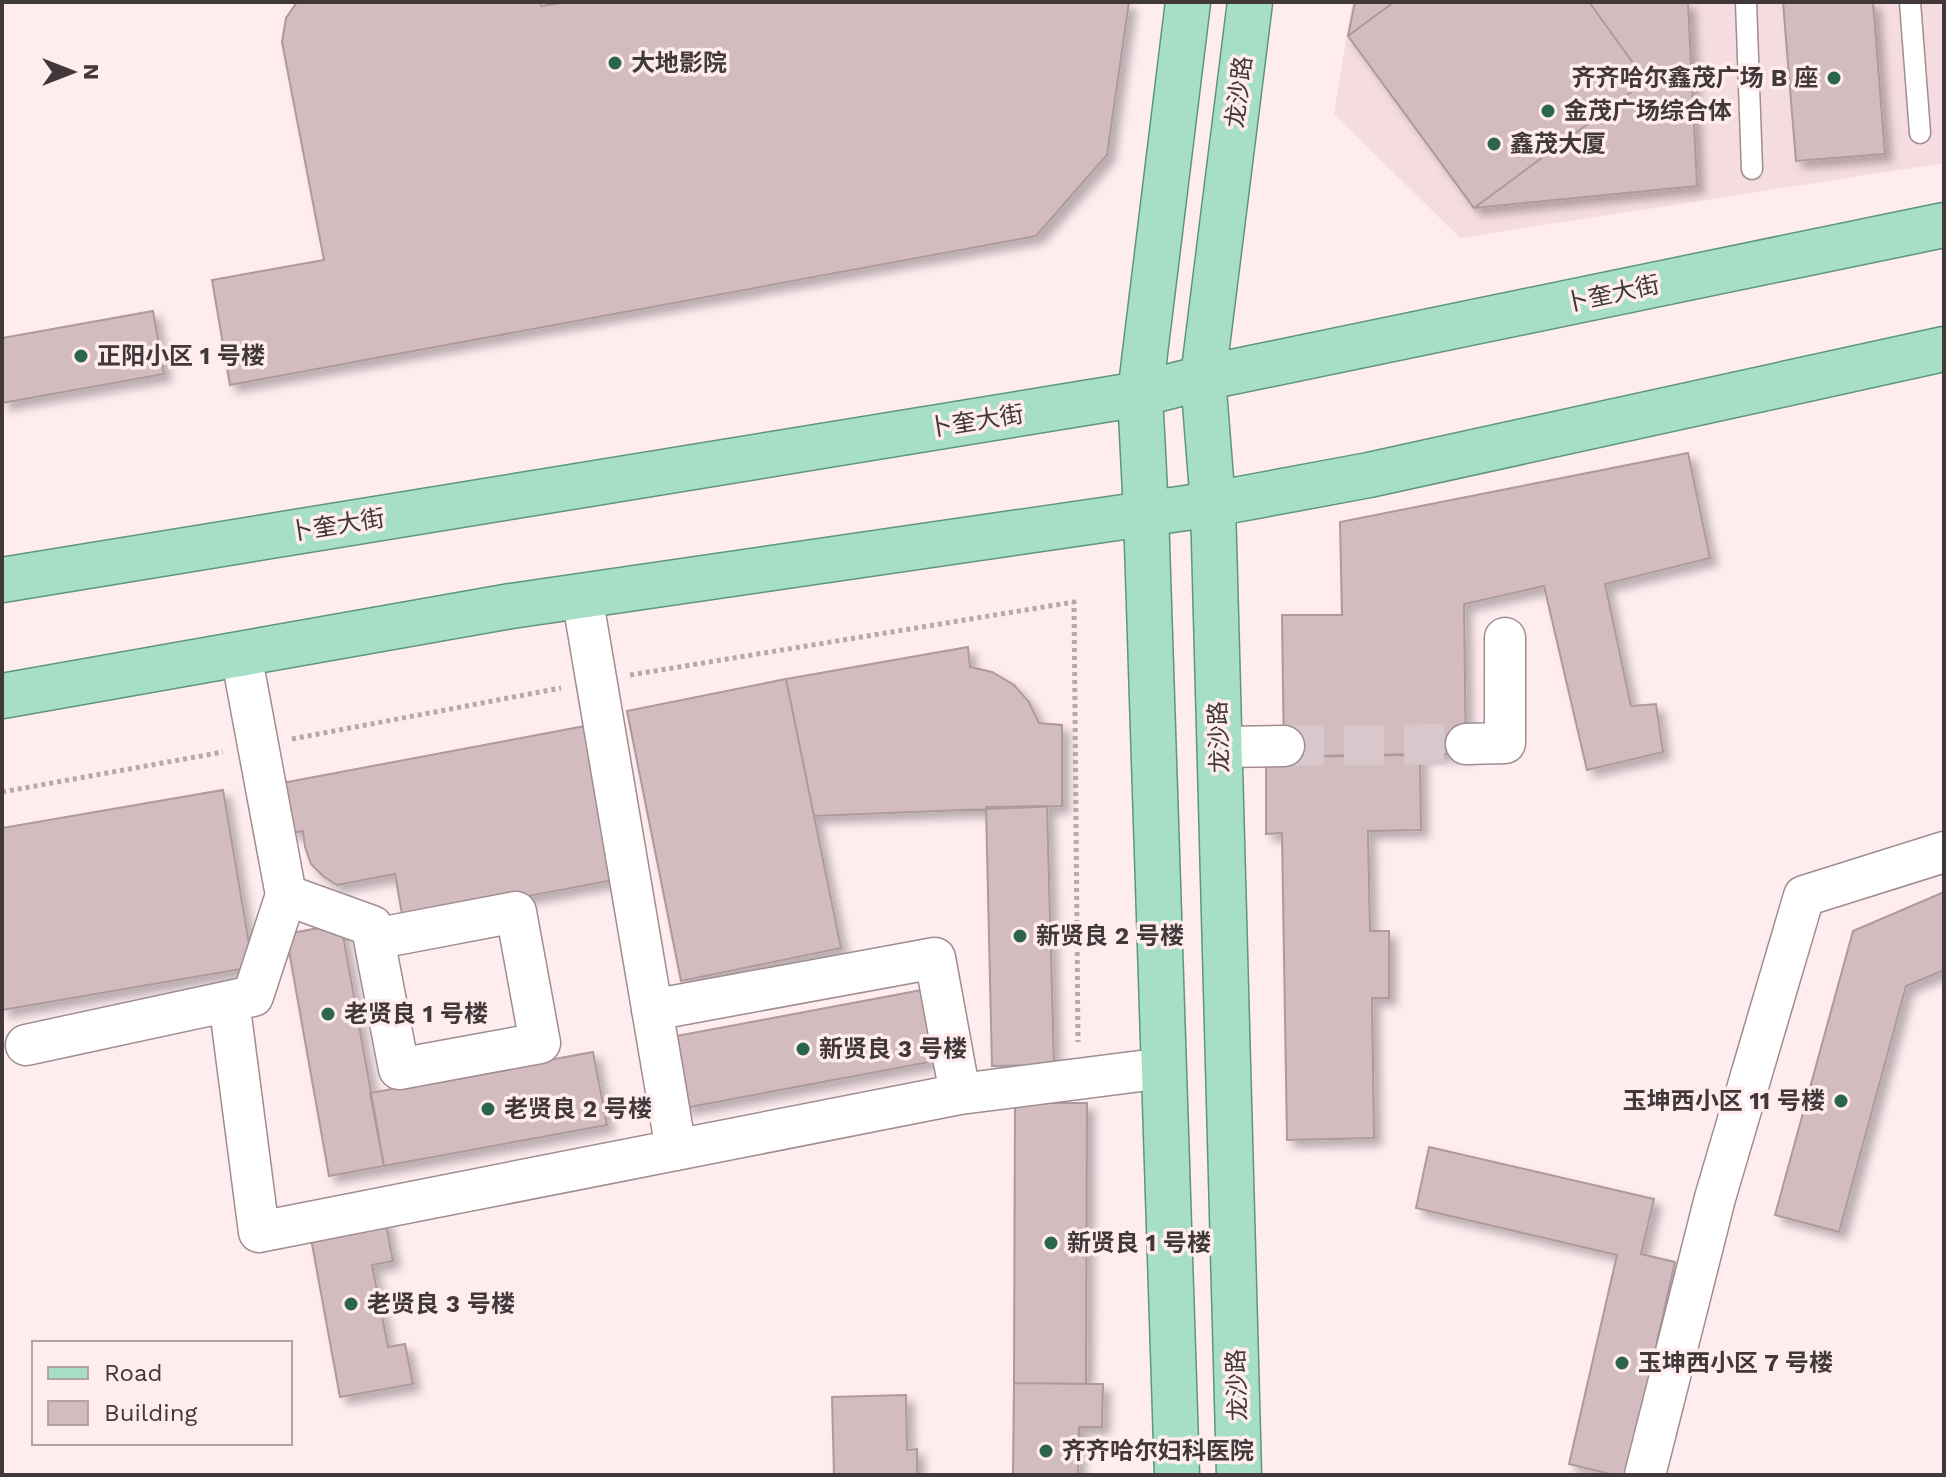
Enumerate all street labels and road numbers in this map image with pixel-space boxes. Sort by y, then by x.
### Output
street label: 龙沙路 [1221,55,1257,129]
street label: 卜奎大街 [1562,270,1662,318]
street label: 卜奎大街 [926,400,1026,442]
street label: 卜奎大街 [287,504,387,546]
street label: 龙沙路 [1204,701,1234,773]
street label: 龙沙路 [1222,1349,1252,1421]

